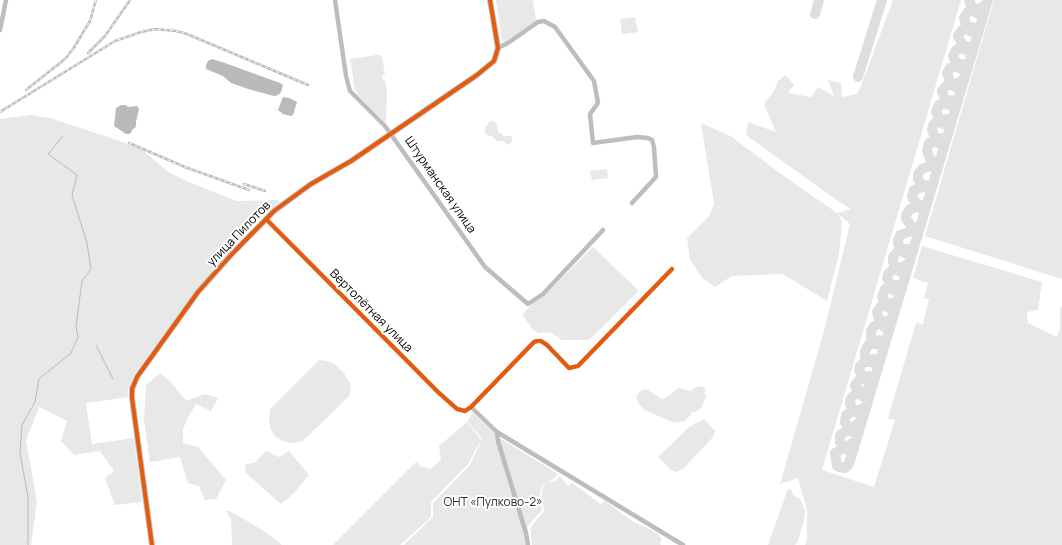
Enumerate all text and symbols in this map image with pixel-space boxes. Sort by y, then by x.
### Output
street label: Штурманская улица [401,134,479,236]
street label: улица Пилотов [204,199,274,269]
street label: Вертолётная улица [327,267,415,355]
park label: ОНТ «Пулково-2» [444,496,542,510]

